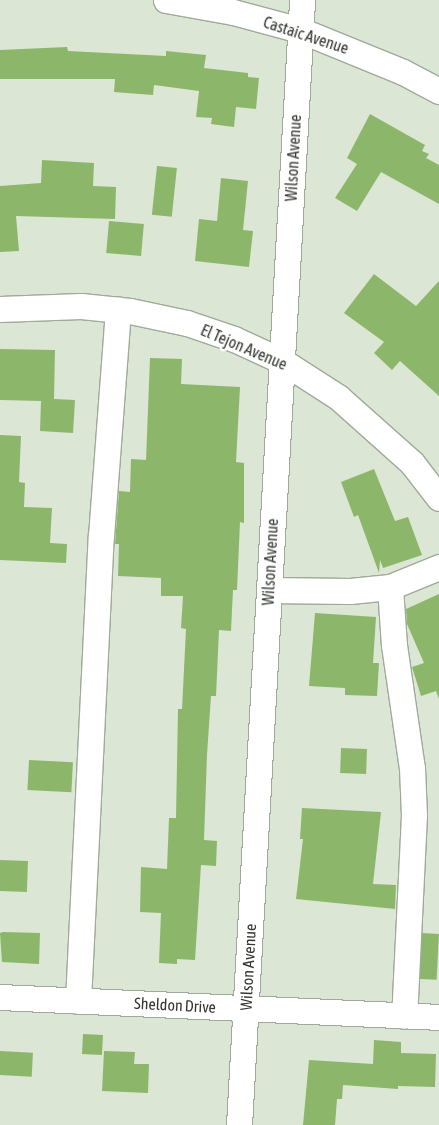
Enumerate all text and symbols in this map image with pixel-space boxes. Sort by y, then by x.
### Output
street label: Castaic Avenue [261,12,351,58]
street label: Wilson Avenue [281,114,305,202]
street label: El Tejon Avenue [198,320,290,374]
street label: Wilson Avenue [258,518,282,606]
street label: Wilson Avenue [236,923,260,1011]
street label: Sheldon Drive [134,993,216,1017]

